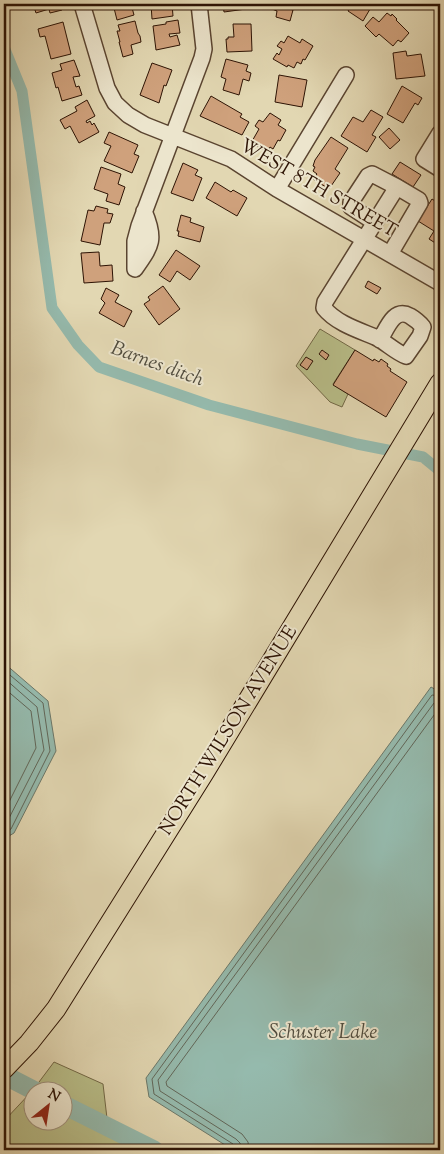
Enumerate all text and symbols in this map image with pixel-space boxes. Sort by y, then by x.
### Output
street label: WEST 8TH STREET [234,133,402,245]
water label: Barnes ditch [106,335,208,395]
street label: NORTH WILSON AVENUE [153,621,305,841]
water label: Schuster Lake [269,1019,377,1048]
north arrow [22,1082,72,1132]
text: N [44,1085,63,1108]

